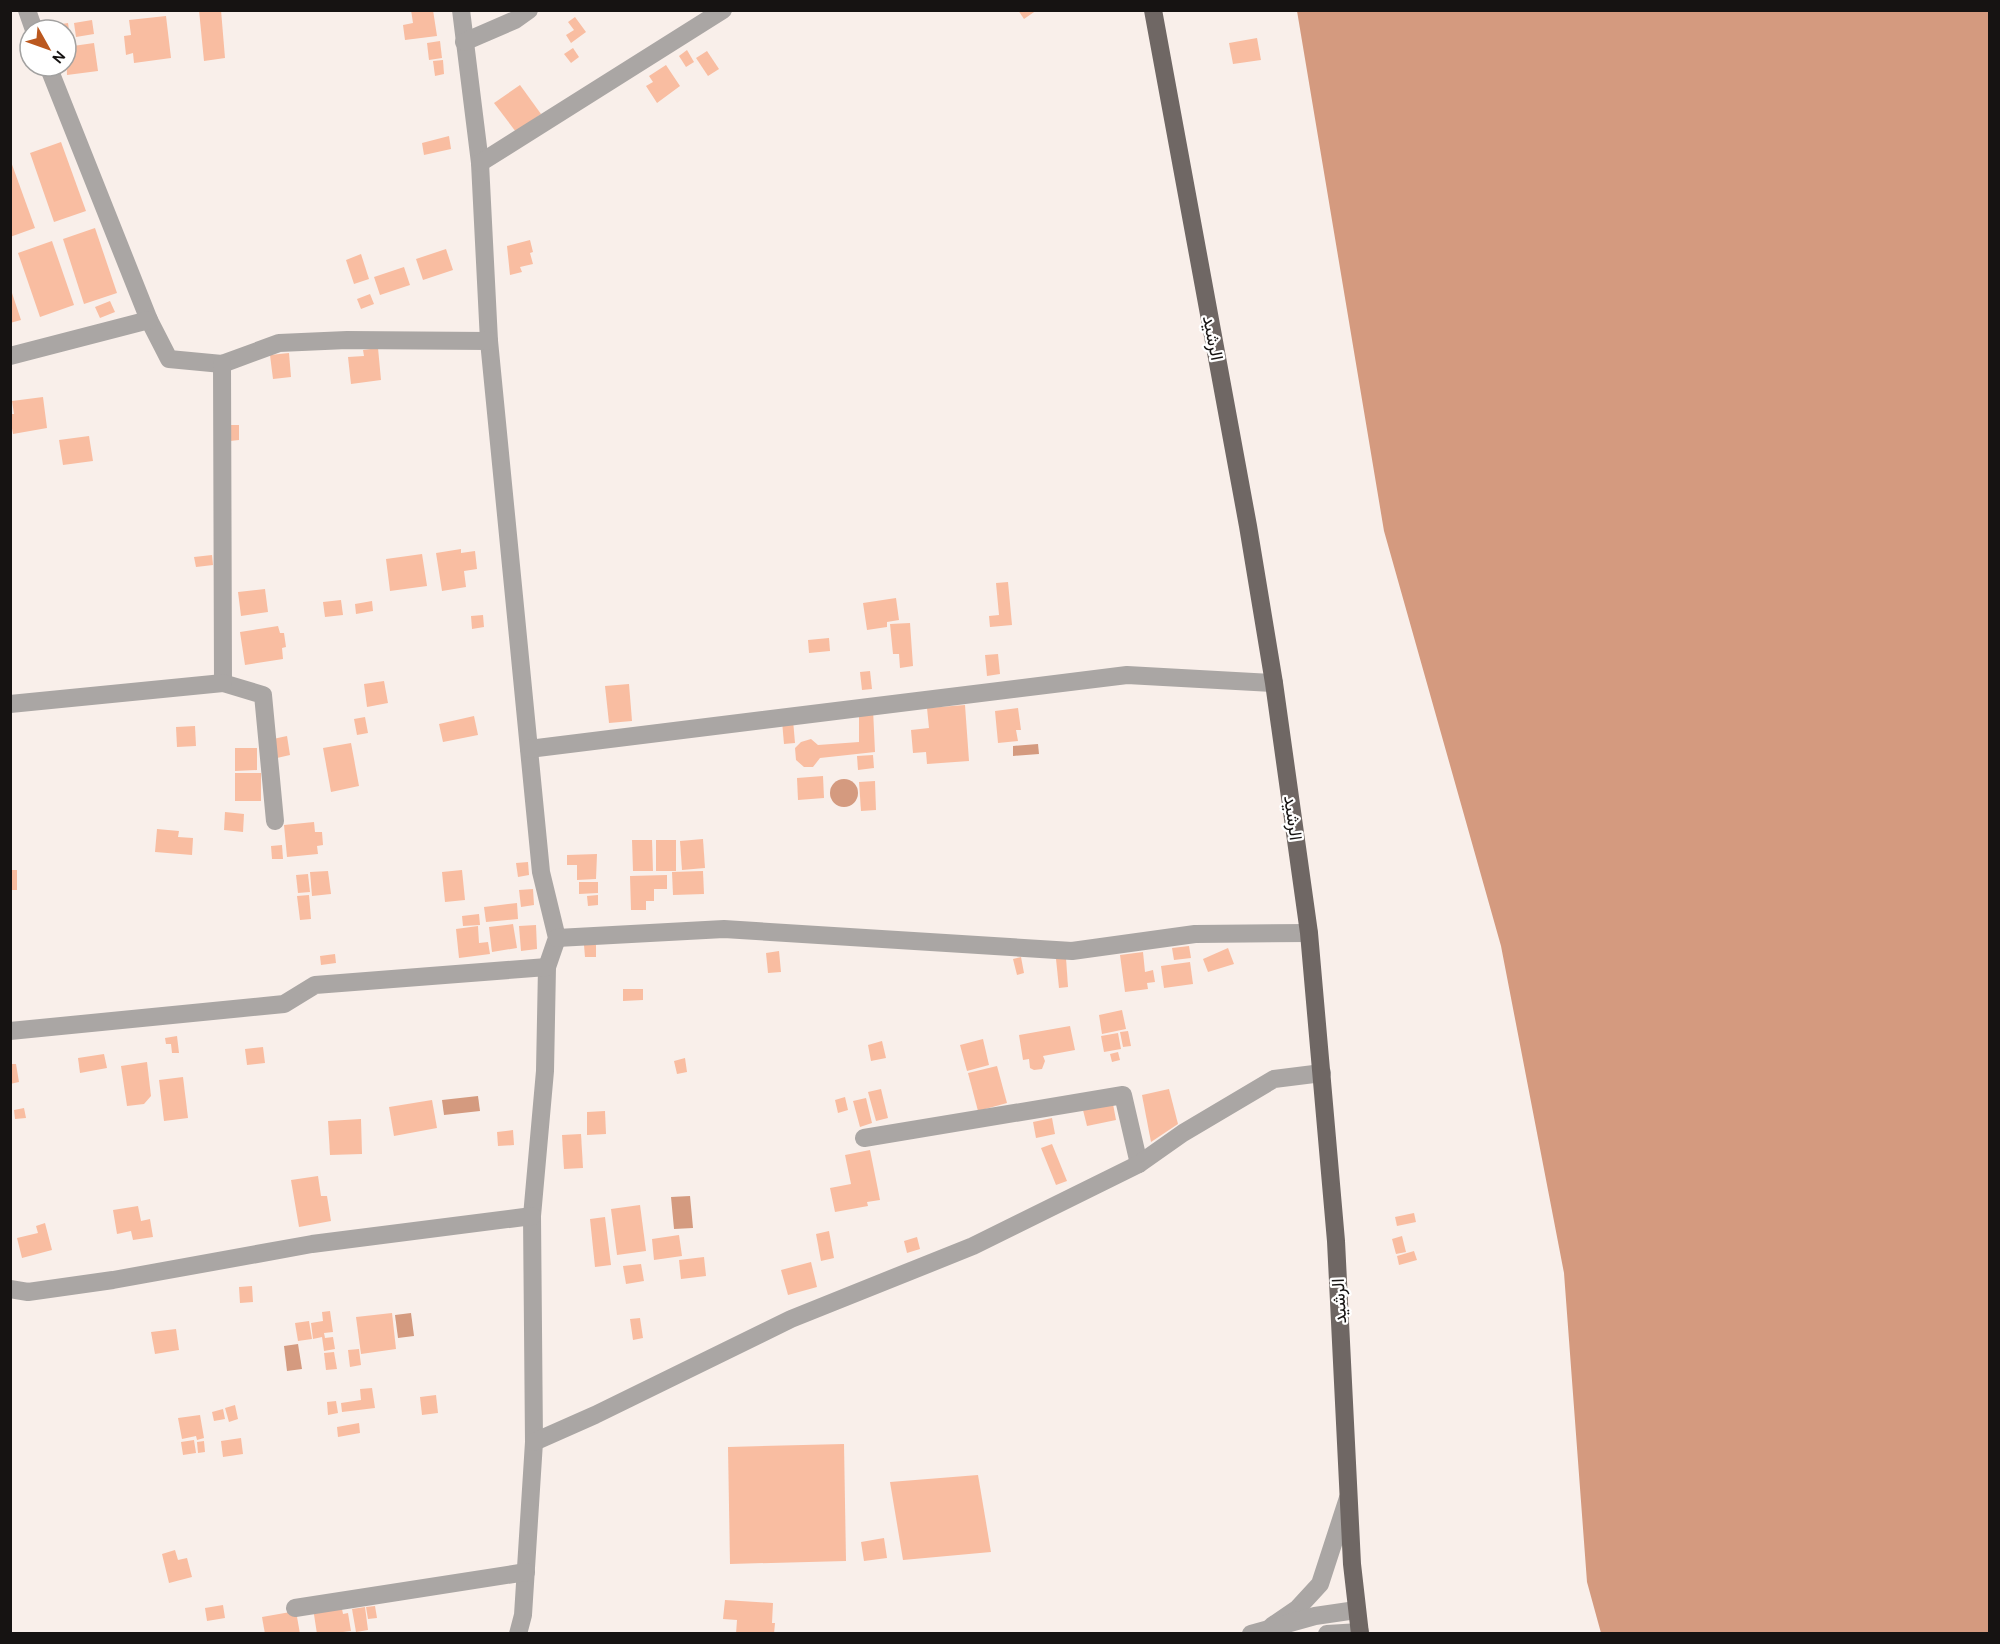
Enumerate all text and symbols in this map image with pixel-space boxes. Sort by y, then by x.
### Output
north arrow [18,18,78,78]
text: N [48,47,70,68]
street label: الرشيد [1198,314,1228,362]
street label: الرشيد [1279,794,1307,842]
street label: الرشيد [1327,1278,1351,1324]

